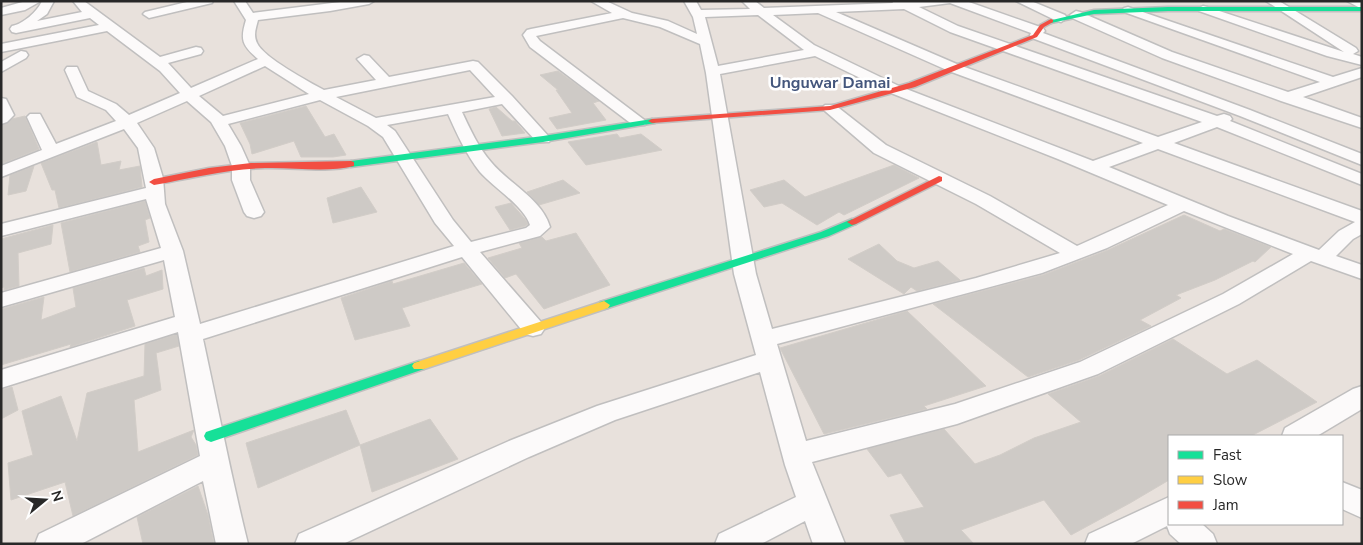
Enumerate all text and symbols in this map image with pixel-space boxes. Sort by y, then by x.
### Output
district label: Unguwar Damai [770,72,890,94]
legend [1168,435,1343,525]
text: Fast [1213,445,1242,465]
text: Slow [1213,470,1248,490]
north arrow [20,475,70,525]
text: N [46,488,68,504]
text: Jam [1212,495,1239,515]

